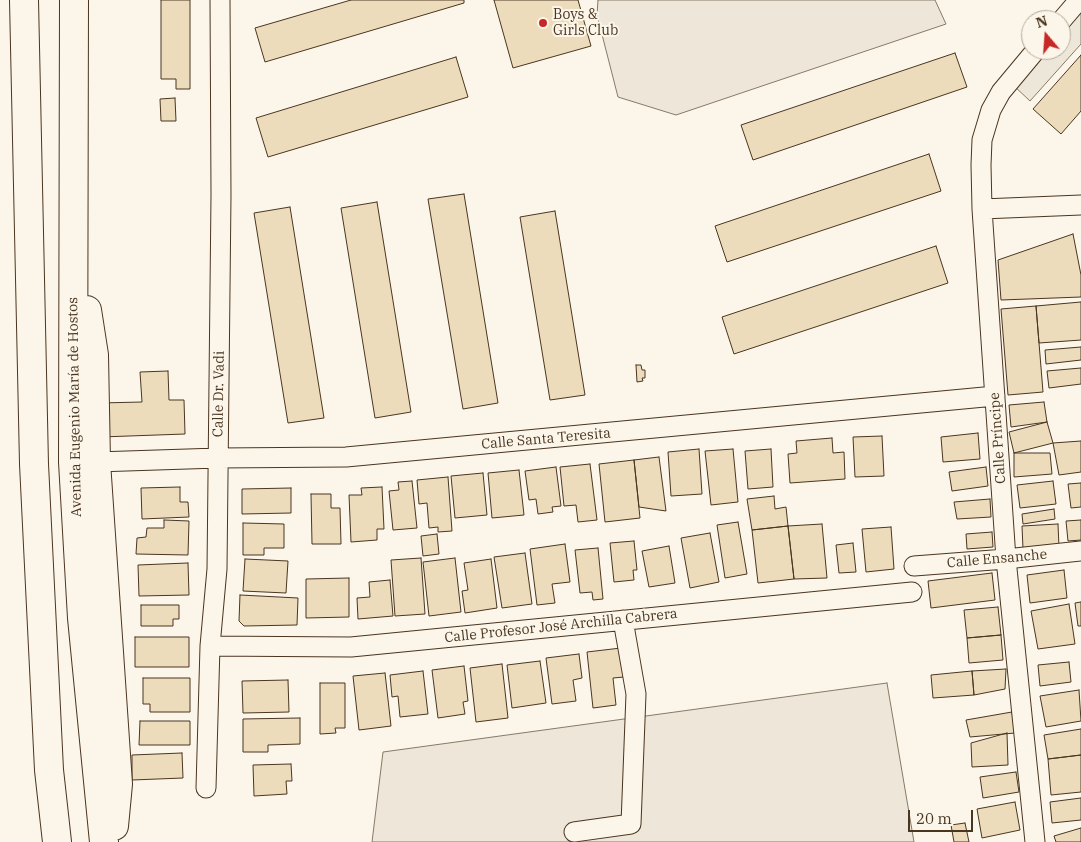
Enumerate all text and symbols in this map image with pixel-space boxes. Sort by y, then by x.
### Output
place label: Boys & Girls Club [553,7,618,40]
north arrow [1021,10,1071,60]
text: N [1034,11,1050,32]
marker: Boys & Girls Club [537,17,549,29]
street label: Avenida Eugenio María de Hostos [65,297,85,517]
street label: Calle Dr. Vadi [210,351,228,437]
street label: Calle Príncipe [986,392,1010,484]
street label: Calle Santa Teresita [481,425,611,453]
street label: Calle Ensanche [946,546,1048,572]
street label: Calle Profesor José Archilla Cabrera [444,605,678,647]
scale bar [911,800,976,832]
text: 20 m [916,809,952,828]

